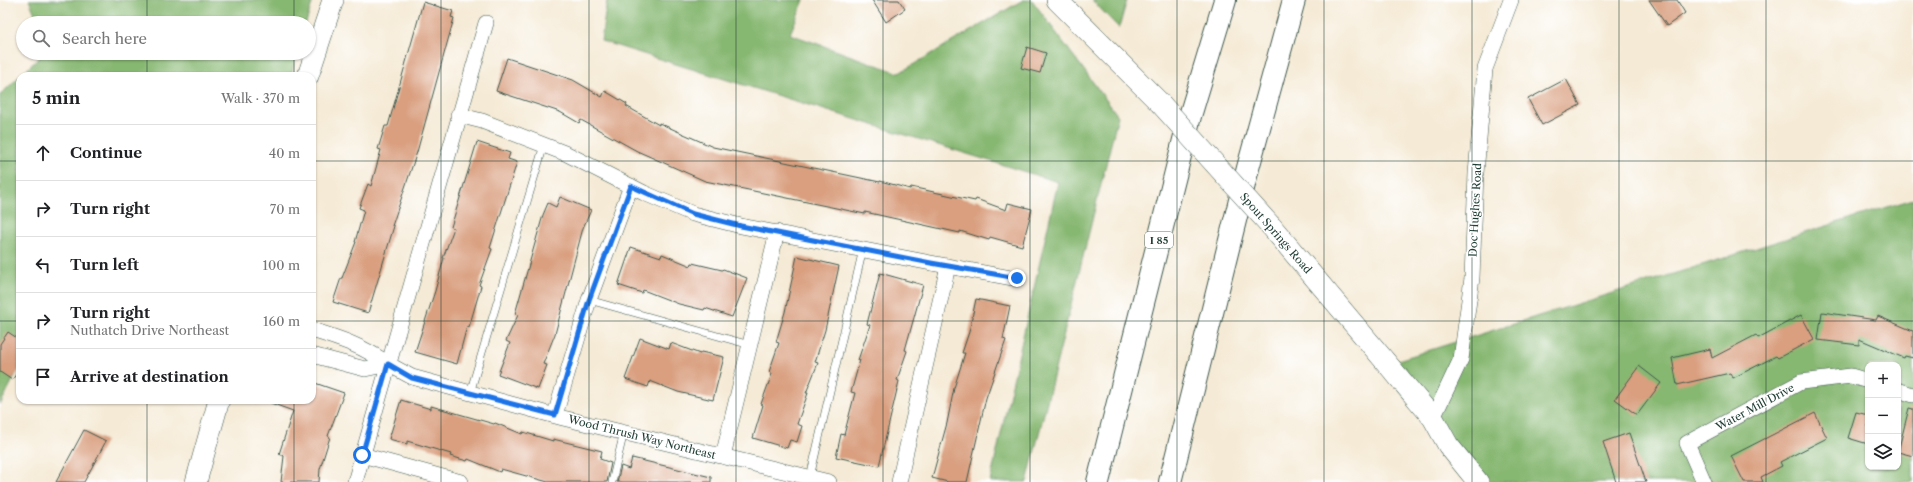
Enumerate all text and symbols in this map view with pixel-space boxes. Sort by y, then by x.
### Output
search box [16,16,316,60]
icon: search [30,27,52,49]
text: Search here [62,29,147,48]
text: 5 min [32,88,80,108]
text: Walk · 370 m [221,90,300,106]
icon: ahead [32,142,54,164]
text: Continue [70,143,142,162]
text: 40 m [269,145,300,161]
street label: Doc Hughes Road [1466,162,1484,257]
street label: Spout Springs Road [1237,190,1315,277]
icon: right [32,198,54,220]
text: Turn right [70,199,150,218]
text: 70 m [270,201,300,217]
road number: I 85 [1145,232,1173,248]
icon: left [32,254,54,276]
text: Turn left [70,255,139,274]
text: 100 m [262,257,300,273]
route end [1008,269,1026,287]
text: Turn right [70,303,150,322]
icon: right [32,310,54,332]
text: 160 m [263,313,300,329]
text: Nuthatch Drive Northeast [70,322,229,338]
map controls [1865,362,1901,470]
button: + [1865,362,1901,398]
icon: arrive [32,366,54,388]
text: Arrive at destination [70,367,229,386]
street label: Water Mill Drive [1713,380,1797,434]
button: − [1865,398,1901,434]
street label: Wood Thrush Way Northeast [566,412,717,462]
button: layers [1865,434,1901,470]
route start [353,446,371,464]

